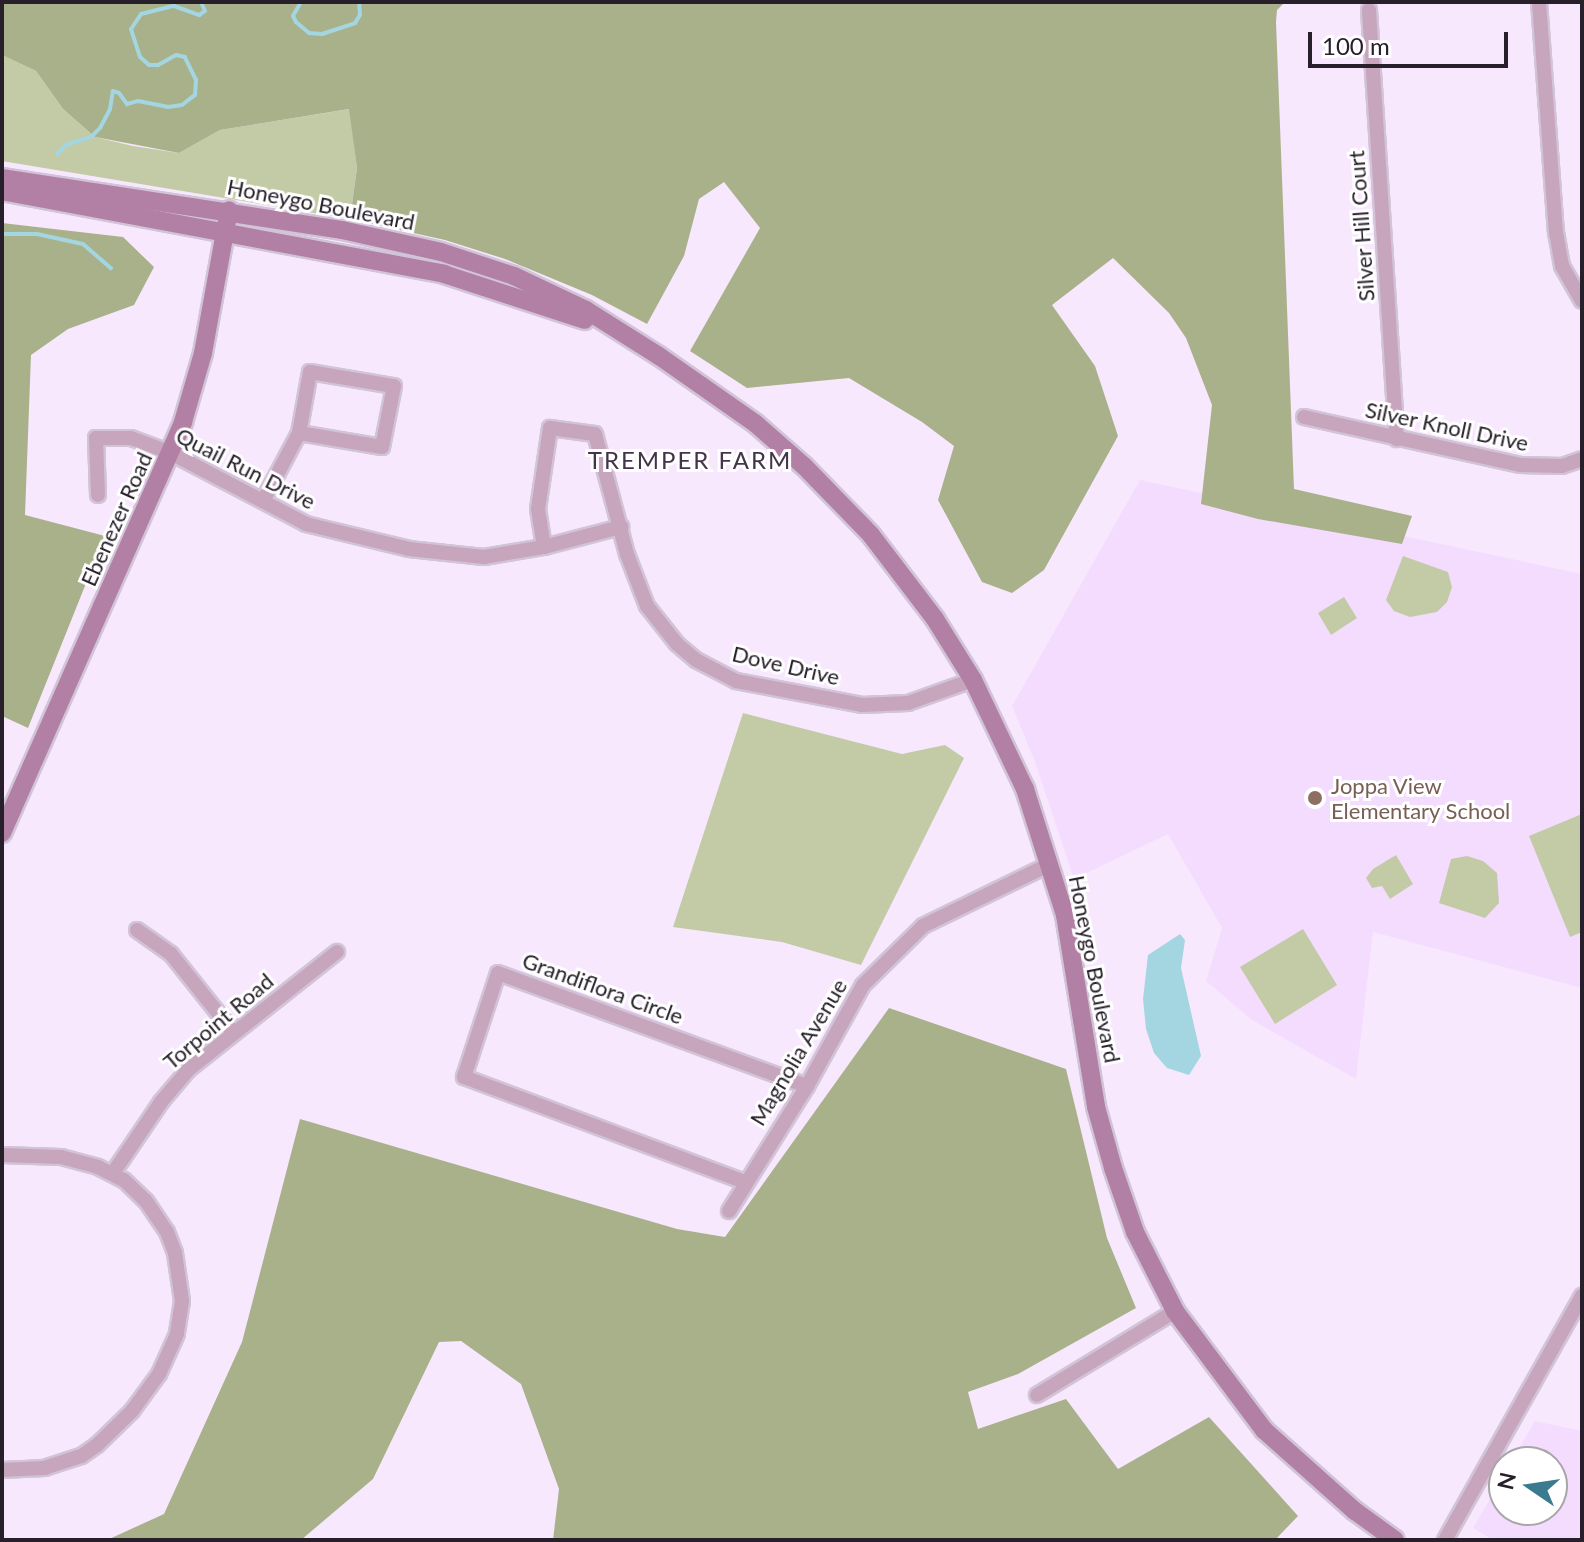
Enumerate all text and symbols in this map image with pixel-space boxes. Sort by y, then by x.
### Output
scale bar [1312,16,1512,66]
text: 100 m [1322,31,1390,60]
street label: Silver Hill Court [1343,149,1379,303]
street label: Honeygo Boulevard [225,173,417,235]
street label: Silver Knoll Drive [1363,396,1531,456]
street label: Quail Run Drive [172,422,320,514]
district label: TREMPER FARM [588,446,792,474]
street label: Ebenezer Road [75,448,157,590]
street label: Dove Drive [730,640,842,690]
place label: Joppa View Elementary School [1331,772,1511,824]
marker: Joppa View Elementary School [1306,789,1324,807]
street label: Honeygo Boulevard [1064,873,1126,1065]
street label: Grandiflora Circle [519,947,687,1029]
street label: Torpoint Road [158,967,278,1075]
street label: Magnolia Avenue [744,974,852,1130]
north arrow [1488,1446,1568,1526]
text: N [1491,1470,1521,1492]

